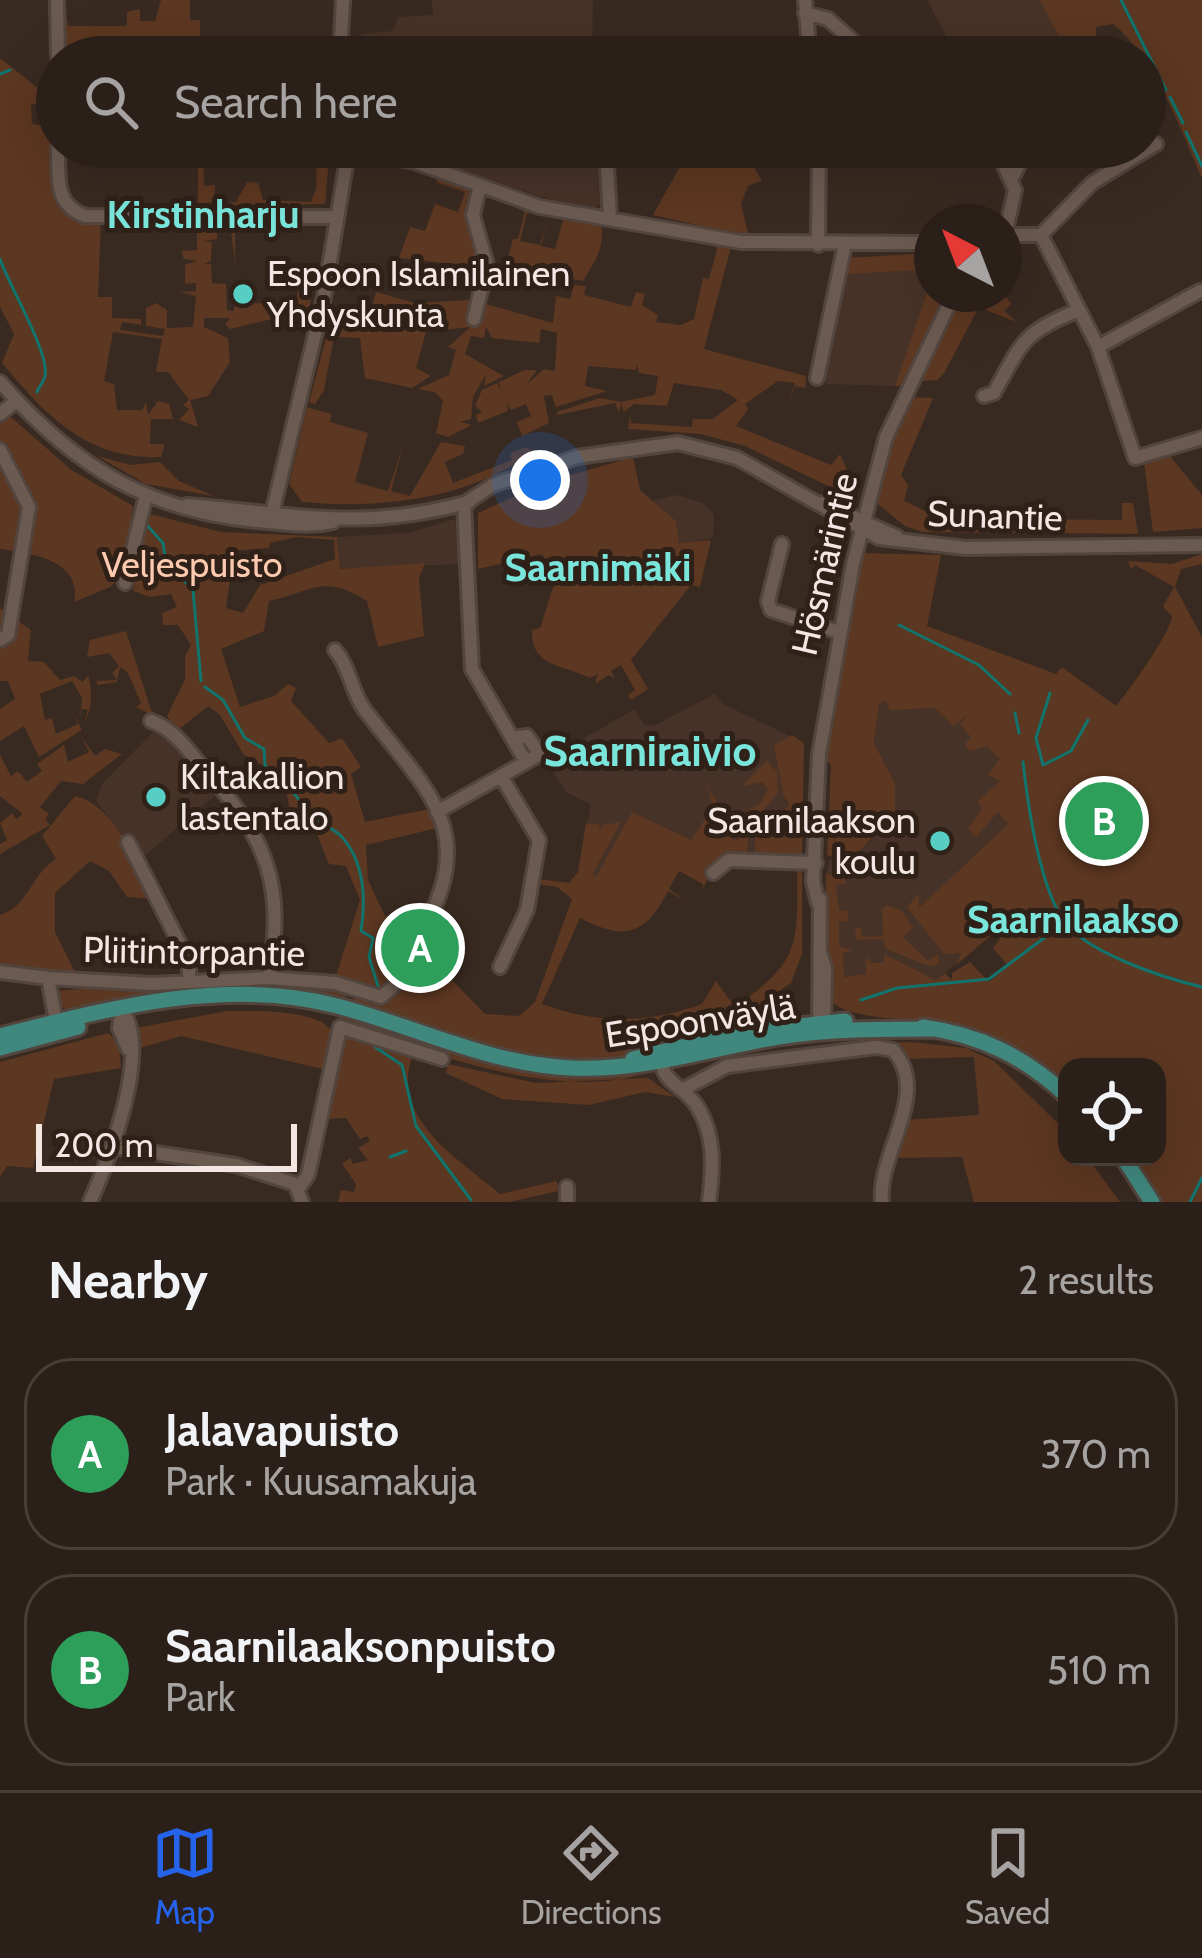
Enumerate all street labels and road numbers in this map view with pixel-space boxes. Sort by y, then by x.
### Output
street label: Hösmärintie [782,469,866,659]
street label: Sunantie [927,491,1063,539]
street label: Pliitintorpantie [82,927,306,975]
street label: Espoonväylä [602,983,798,1057]

